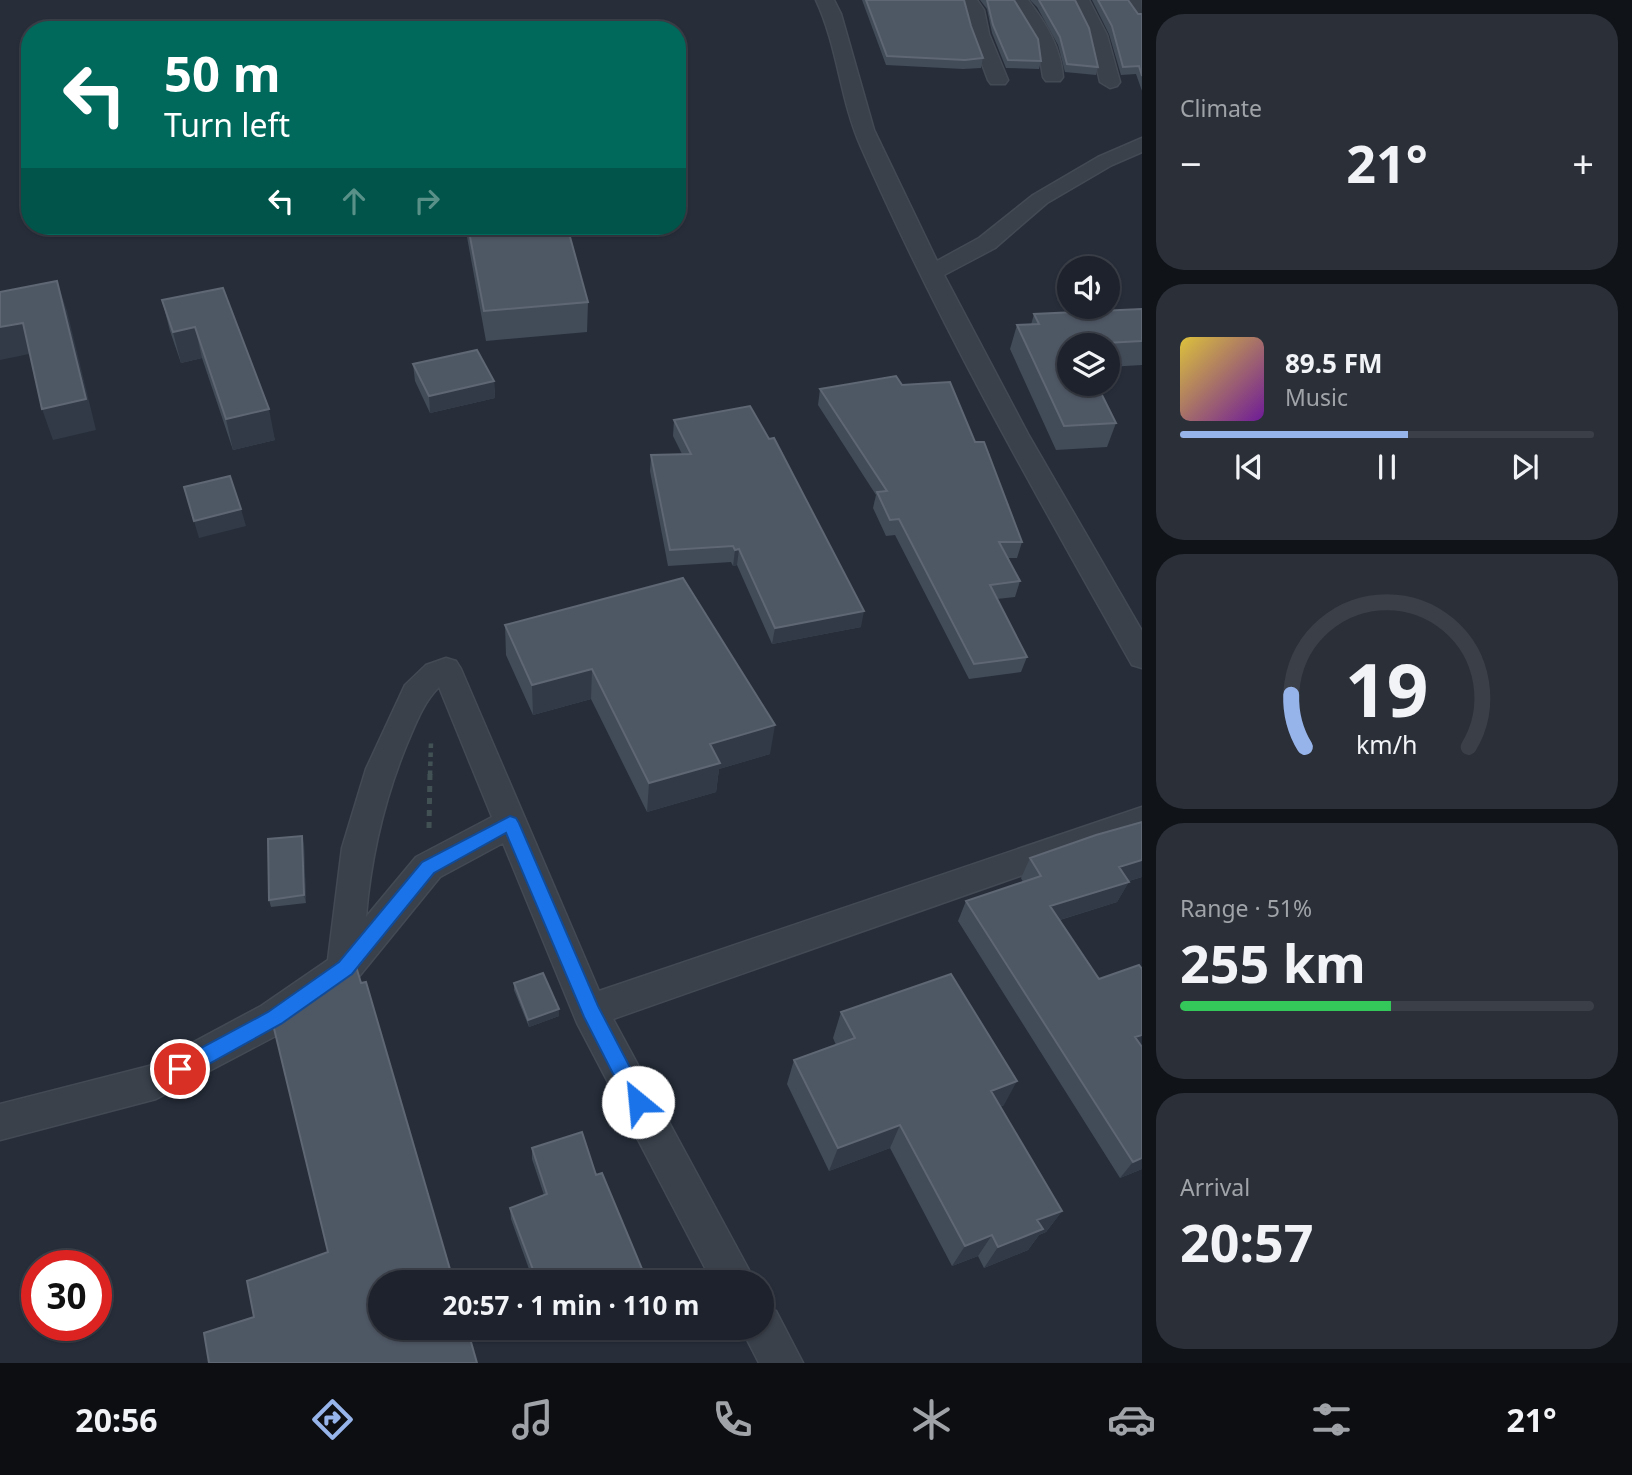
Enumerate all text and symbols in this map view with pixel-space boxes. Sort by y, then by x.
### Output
text: 50 m [164,40,281,106]
icon: left [49,49,140,140]
text: Climate [1180,92,1262,124]
text: Turn left [164,103,290,146]
text: 21° [1346,127,1428,198]
text: − [1180,137,1202,189]
text: + [1572,137,1594,189]
icon: left [262,182,300,220]
icon: ahead [335,182,373,220]
icon: right [408,182,446,220]
map controls [1057,256,1120,396]
button: sound [1057,256,1120,319]
button: layers [1057,333,1120,396]
text: 89.5 FM [1285,345,1382,381]
text: Music [1285,381,1348,413]
icon: previous [1230,448,1268,486]
icon: pause [1368,448,1406,486]
icon: next [1506,448,1544,486]
text: 19 [1345,640,1429,739]
text: km/h [1356,727,1418,761]
text: Range · 51% [1180,892,1312,924]
text: 255 km [1180,927,1366,998]
pin [150,1039,210,1099]
icon: arrive [161,1050,199,1088]
position arrow [601,1065,675,1139]
text: Arrival [1180,1171,1250,1203]
text: 20:57 [1180,1206,1314,1277]
speed limit sign: 30 [21,1250,112,1341]
text: 20:57 · 1 min · 110 m [443,1287,699,1323]
icon: directions [308,1395,357,1444]
icon: music [508,1395,557,1444]
icon: phone [708,1395,757,1444]
icon: climate [907,1395,956,1444]
icon: car [1107,1395,1156,1444]
icon: filters [1307,1395,1356,1444]
text: 20:56 [75,1398,158,1441]
text: 21° [1506,1398,1557,1441]

